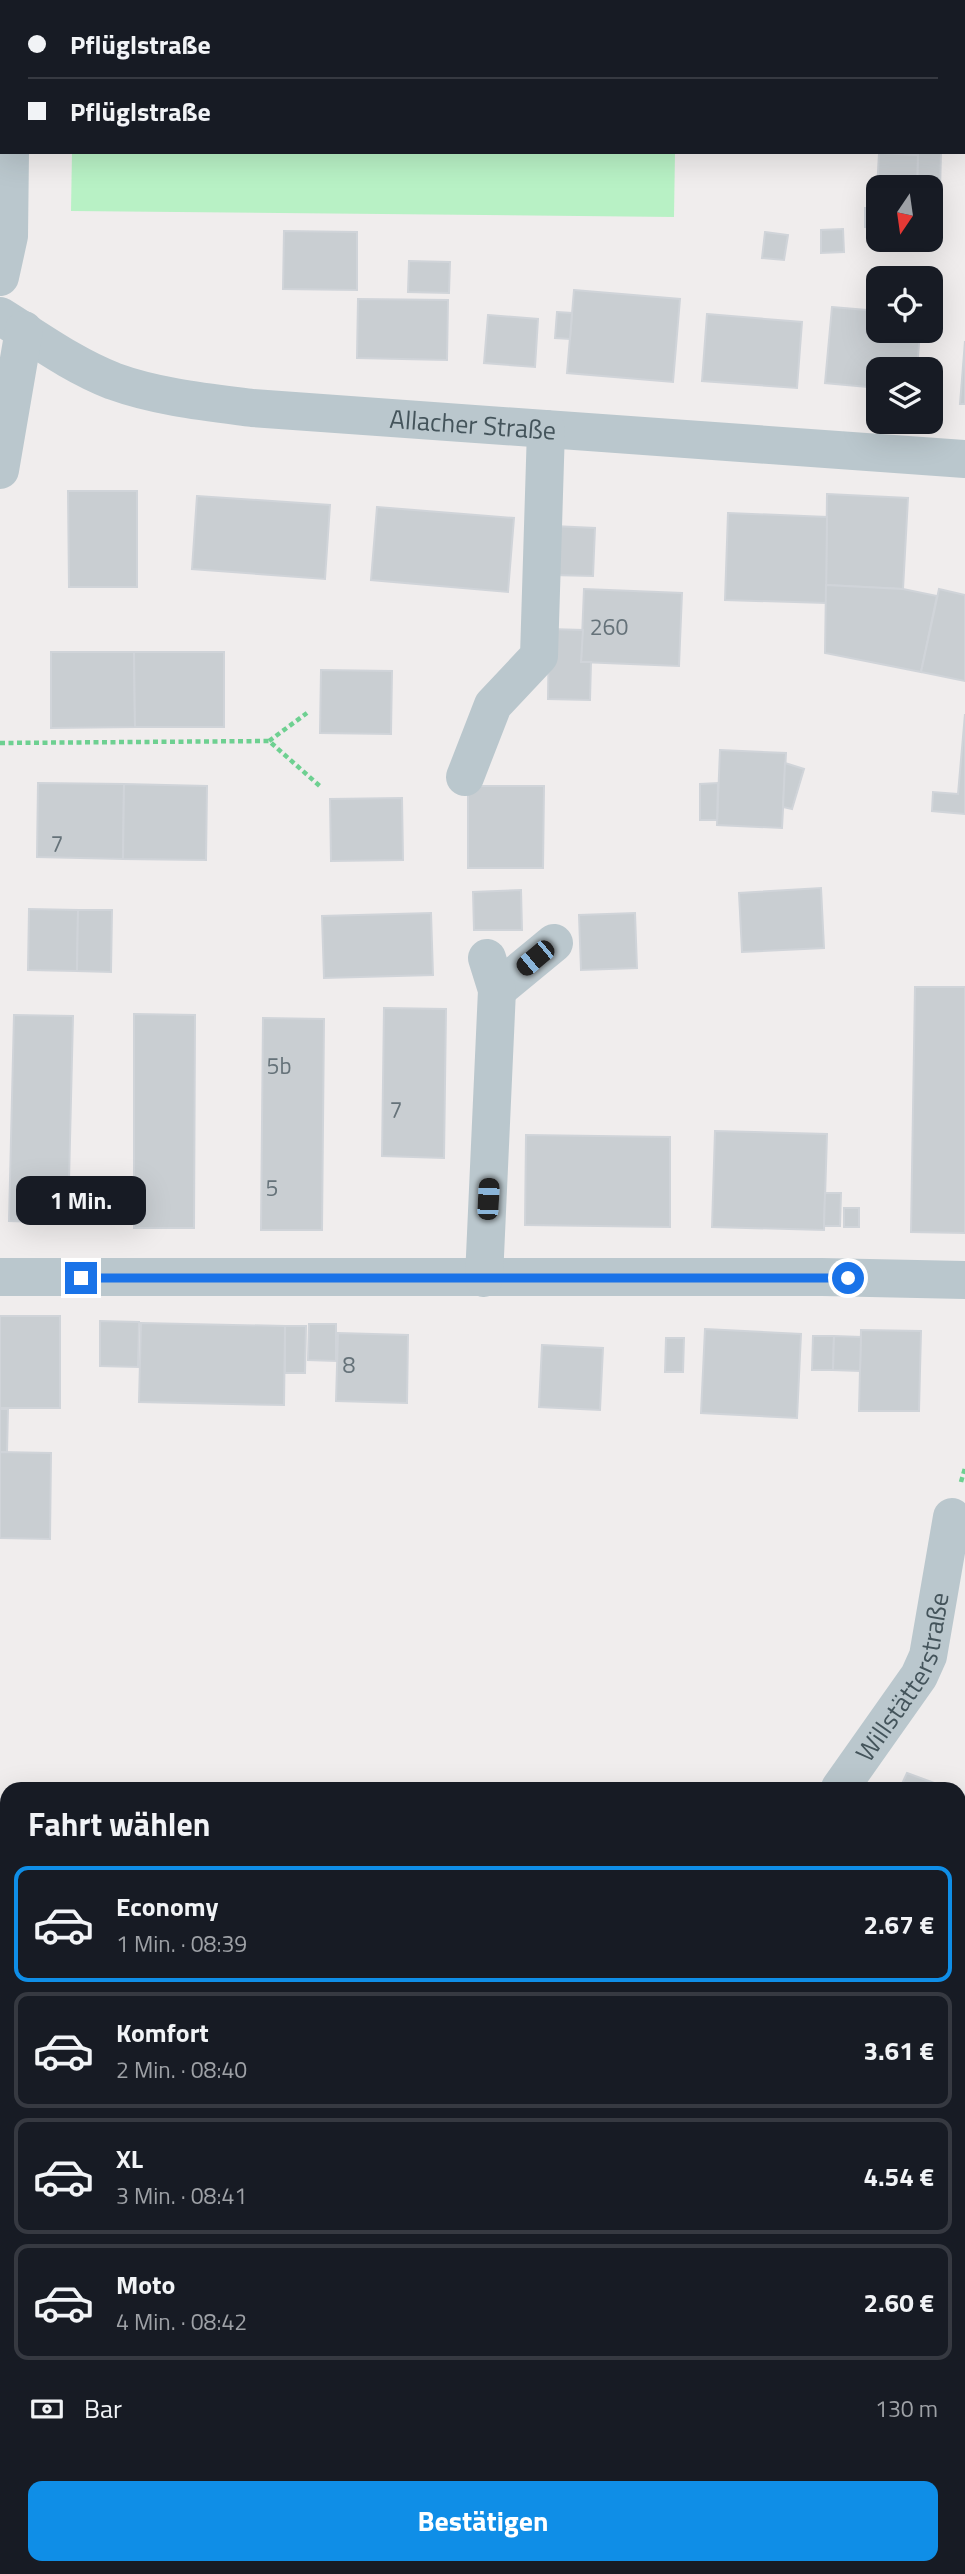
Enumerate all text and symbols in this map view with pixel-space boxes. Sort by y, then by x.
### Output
text: Pflüglstraße [70,25,211,64]
text: Pflüglstraße [70,92,211,131]
north arrow [866,175,943,252]
map controls [866,175,943,434]
button: locate [866,266,943,343]
button: layers [866,357,943,434]
street label: Allacher Straße [388,398,558,449]
house number: 260 [590,609,628,644]
house number: 7 [51,826,63,861]
car [513,936,558,980]
house number: 5b [267,1048,291,1083]
house number: 7 [390,1092,402,1127]
house number: 5 [266,1170,278,1205]
callout: 1 Min. [16,1176,146,1226]
car [477,1177,500,1221]
text: 1 Min. [50,1183,112,1218]
route end [65,1262,97,1294]
route start [832,1262,864,1294]
house number: 8 [343,1347,356,1382]
street label: Willstätterstraße [845,1589,958,1769]
text: Fahrt wählen [28,1800,211,1848]
text: Economy [116,1887,218,1926]
icon: car [32,1893,95,1956]
text: 2.67 € [863,1905,934,1944]
text: 1 Min. · 08:39 [116,1926,247,1961]
text: Komfort [116,2013,209,2052]
icon: car [32,2019,95,2082]
text: 3.61 € [863,2031,934,2070]
text: 2 Min. · 08:40 [116,2052,247,2087]
text: XL [116,2139,143,2178]
icon: car [32,2145,95,2208]
text: 4.54 € [863,2157,934,2196]
text: 3 Min. · 08:41 [116,2178,247,2213]
text: Moto [116,2265,175,2304]
icon: car [32,2271,95,2334]
text: 2.60 € [863,2283,934,2322]
text: 4 Min. · 08:42 [116,2304,247,2339]
text: Bar [84,2389,122,2428]
icon: cash [28,2390,66,2428]
text: 130 m [875,2391,938,2426]
button: Bestätigen [28,2481,938,2561]

